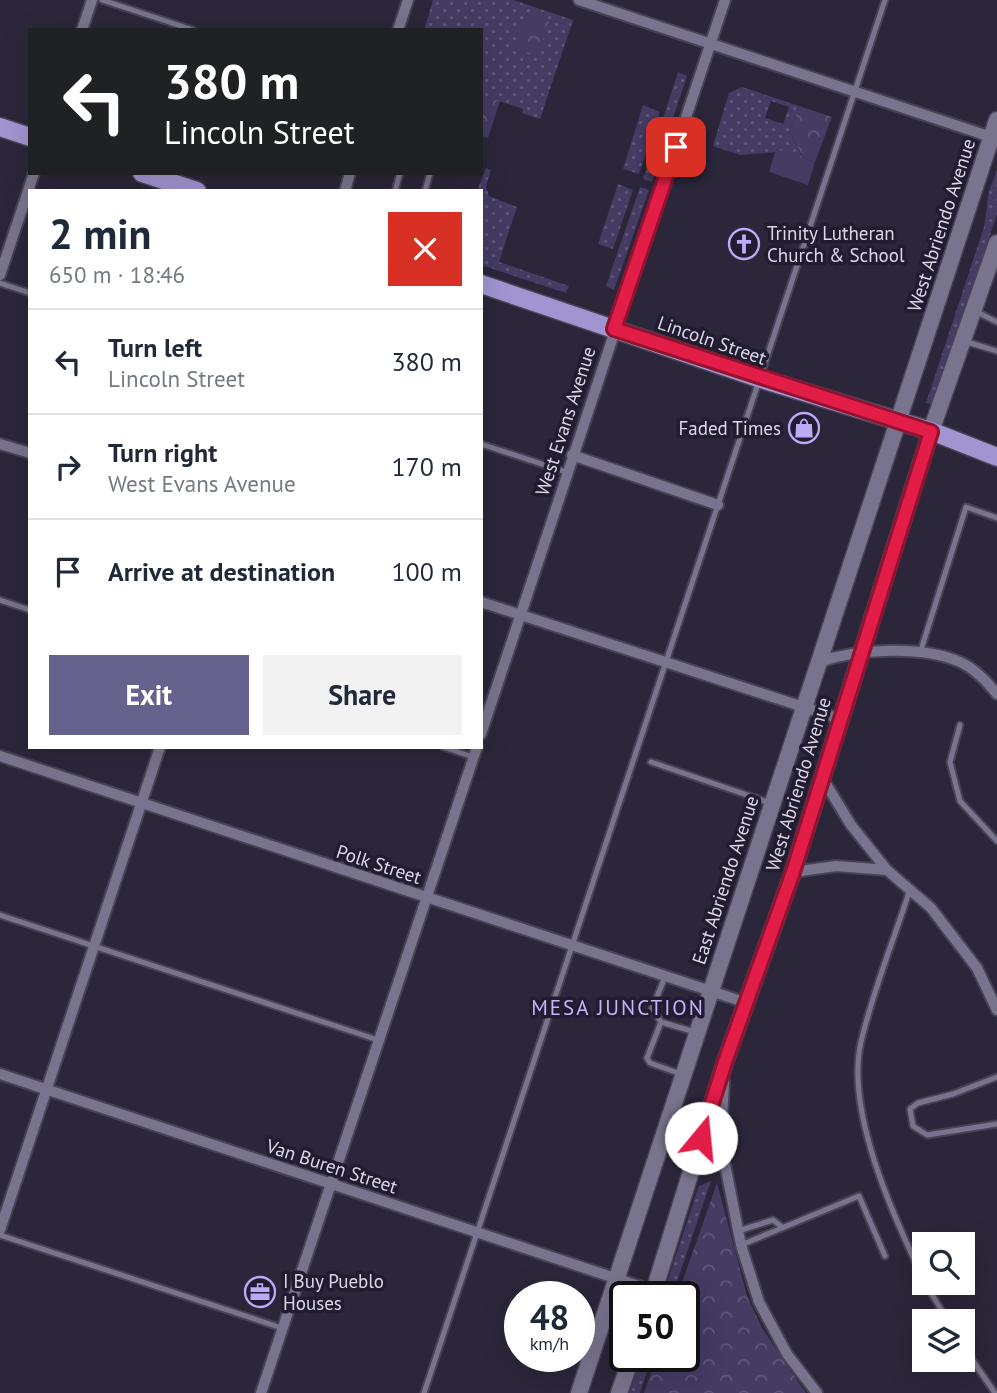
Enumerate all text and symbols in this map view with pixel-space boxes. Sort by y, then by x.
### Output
text: 380 m [164,49,299,113]
icon: left [49,56,140,147]
text: Lincoln Street [164,111,355,153]
pin [646,117,706,177]
icon: arrive [657,128,695,166]
street label: West Abriendo Avenue [902,135,980,315]
text: 2 min [49,206,151,261]
button: close [388,212,462,286]
place label: Trinity Lutheran Church & School [767,221,905,267]
church icon: Trinity Lutheran Church & School [727,227,761,261]
text: 650 m · 18:46 [49,260,185,289]
street label: Lincoln Street [655,310,770,370]
text: Turn left [108,331,202,364]
icon: left [49,343,87,381]
street label: West Evans Avenue [530,344,600,498]
text: 380 m [391,345,462,378]
text: Lincoln Street [108,364,245,393]
shop icon: Faded Times [787,411,821,445]
place label: Faded Times [678,416,781,440]
text: Turn right [108,436,217,469]
icon: right [49,448,87,486]
text: 170 m [391,450,462,483]
text: West Evans Avenue [108,469,296,498]
icon: arrive [49,553,87,591]
text: Arrive at destination [108,555,335,588]
text: 100 m [391,555,462,588]
button: Exit [49,655,249,735]
button: Share [263,655,462,735]
street label: West Abriendo Avenue [760,694,836,874]
street label: East Abriendo Avenue [686,793,764,967]
street label: Polk Street [334,839,425,889]
district label: MESA JUNCTION [531,994,705,1021]
position arrow [664,1101,738,1175]
street label: Van Buren Street [263,1133,401,1199]
map controls [912,1232,975,1372]
button: search [912,1232,975,1295]
place label: I Buy Pueblo Houses [283,1269,384,1315]
office icon: I Buy Pueblo Houses [243,1275,277,1309]
speed limit sign: 50 [609,1281,700,1372]
text: 48 [530,1294,569,1340]
button: layers [912,1309,975,1372]
text: km/h [530,1332,569,1355]

